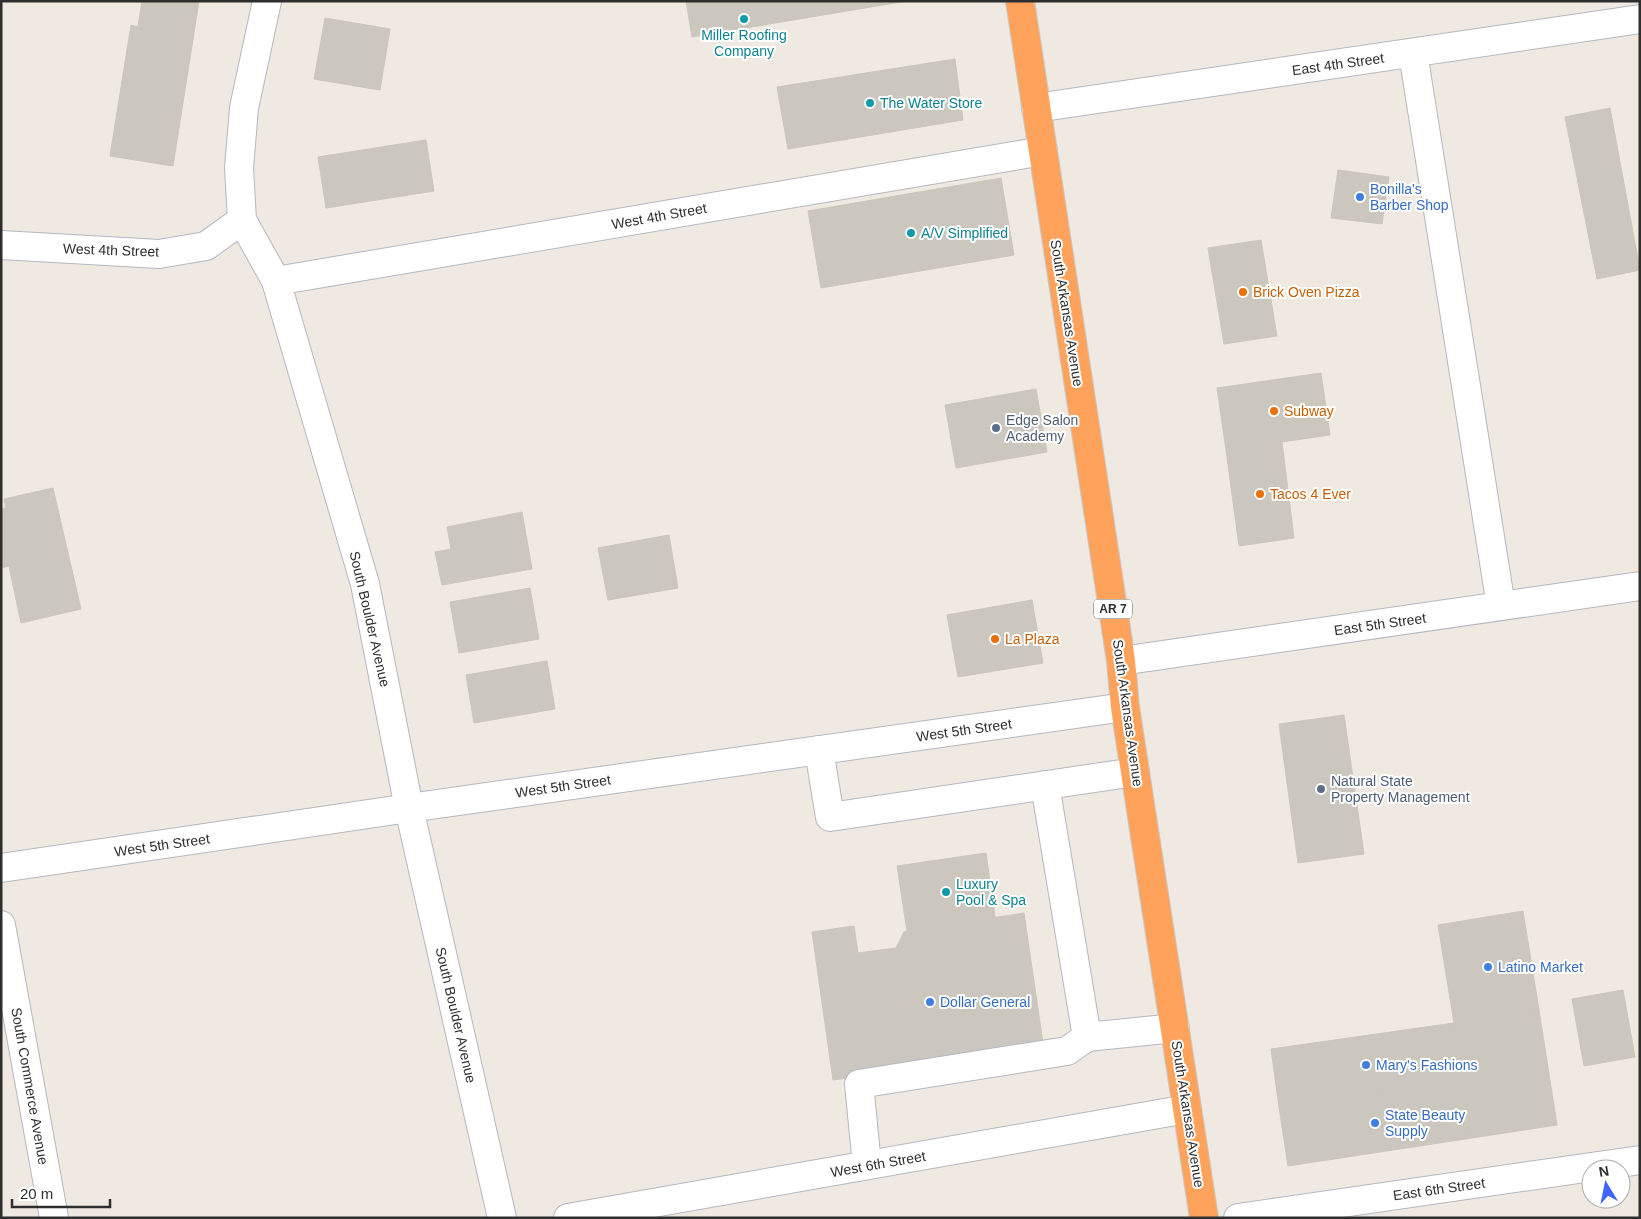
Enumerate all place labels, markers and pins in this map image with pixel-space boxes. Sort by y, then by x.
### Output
marker: Miller Roofing Company [738,13,750,25]
place label: Miller Roofing Company [701,27,787,59]
place label: The Water Store [880,95,982,111]
marker: The Water Store [864,97,876,109]
place label: Bonilla's Barber Shop [1370,181,1449,213]
marker: Bonilla's Barber Shop [1354,191,1366,203]
place label: A/V Simplified [921,225,1008,241]
marker: A/V Simplified [905,227,917,239]
place label: Brick Oven Pizza [1253,284,1360,300]
marker: Brick Oven Pizza [1237,286,1249,298]
place label: Subway [1284,403,1334,419]
marker: Subway [1268,405,1280,417]
place label: Edge Salon Academy [1006,412,1078,444]
marker: Edge Salon Academy [990,422,1002,434]
place label: Tacos 4 Ever [1270,486,1351,502]
marker: Tacos 4 Ever [1254,488,1266,500]
place label: La Plaza [1005,631,1060,647]
marker: La Plaza [989,633,1001,645]
place label: Natural State Property Management [1331,773,1470,805]
marker: Natural State Property Management [1315,783,1327,795]
place label: Luxury Pool & Spa [956,876,1026,908]
marker: Luxury Pool & Spa [940,886,952,898]
place label: Latino Market [1498,959,1583,975]
marker: Latino Market [1482,961,1494,973]
place label: Dollar General [940,994,1030,1010]
marker: Dollar General [924,996,936,1008]
place label: Mary's Fashions [1376,1057,1477,1073]
marker: Mary's Fashions [1360,1059,1372,1071]
place label: State Beauty Supply [1385,1107,1465,1139]
marker: State Beauty Supply [1369,1117,1381,1129]

